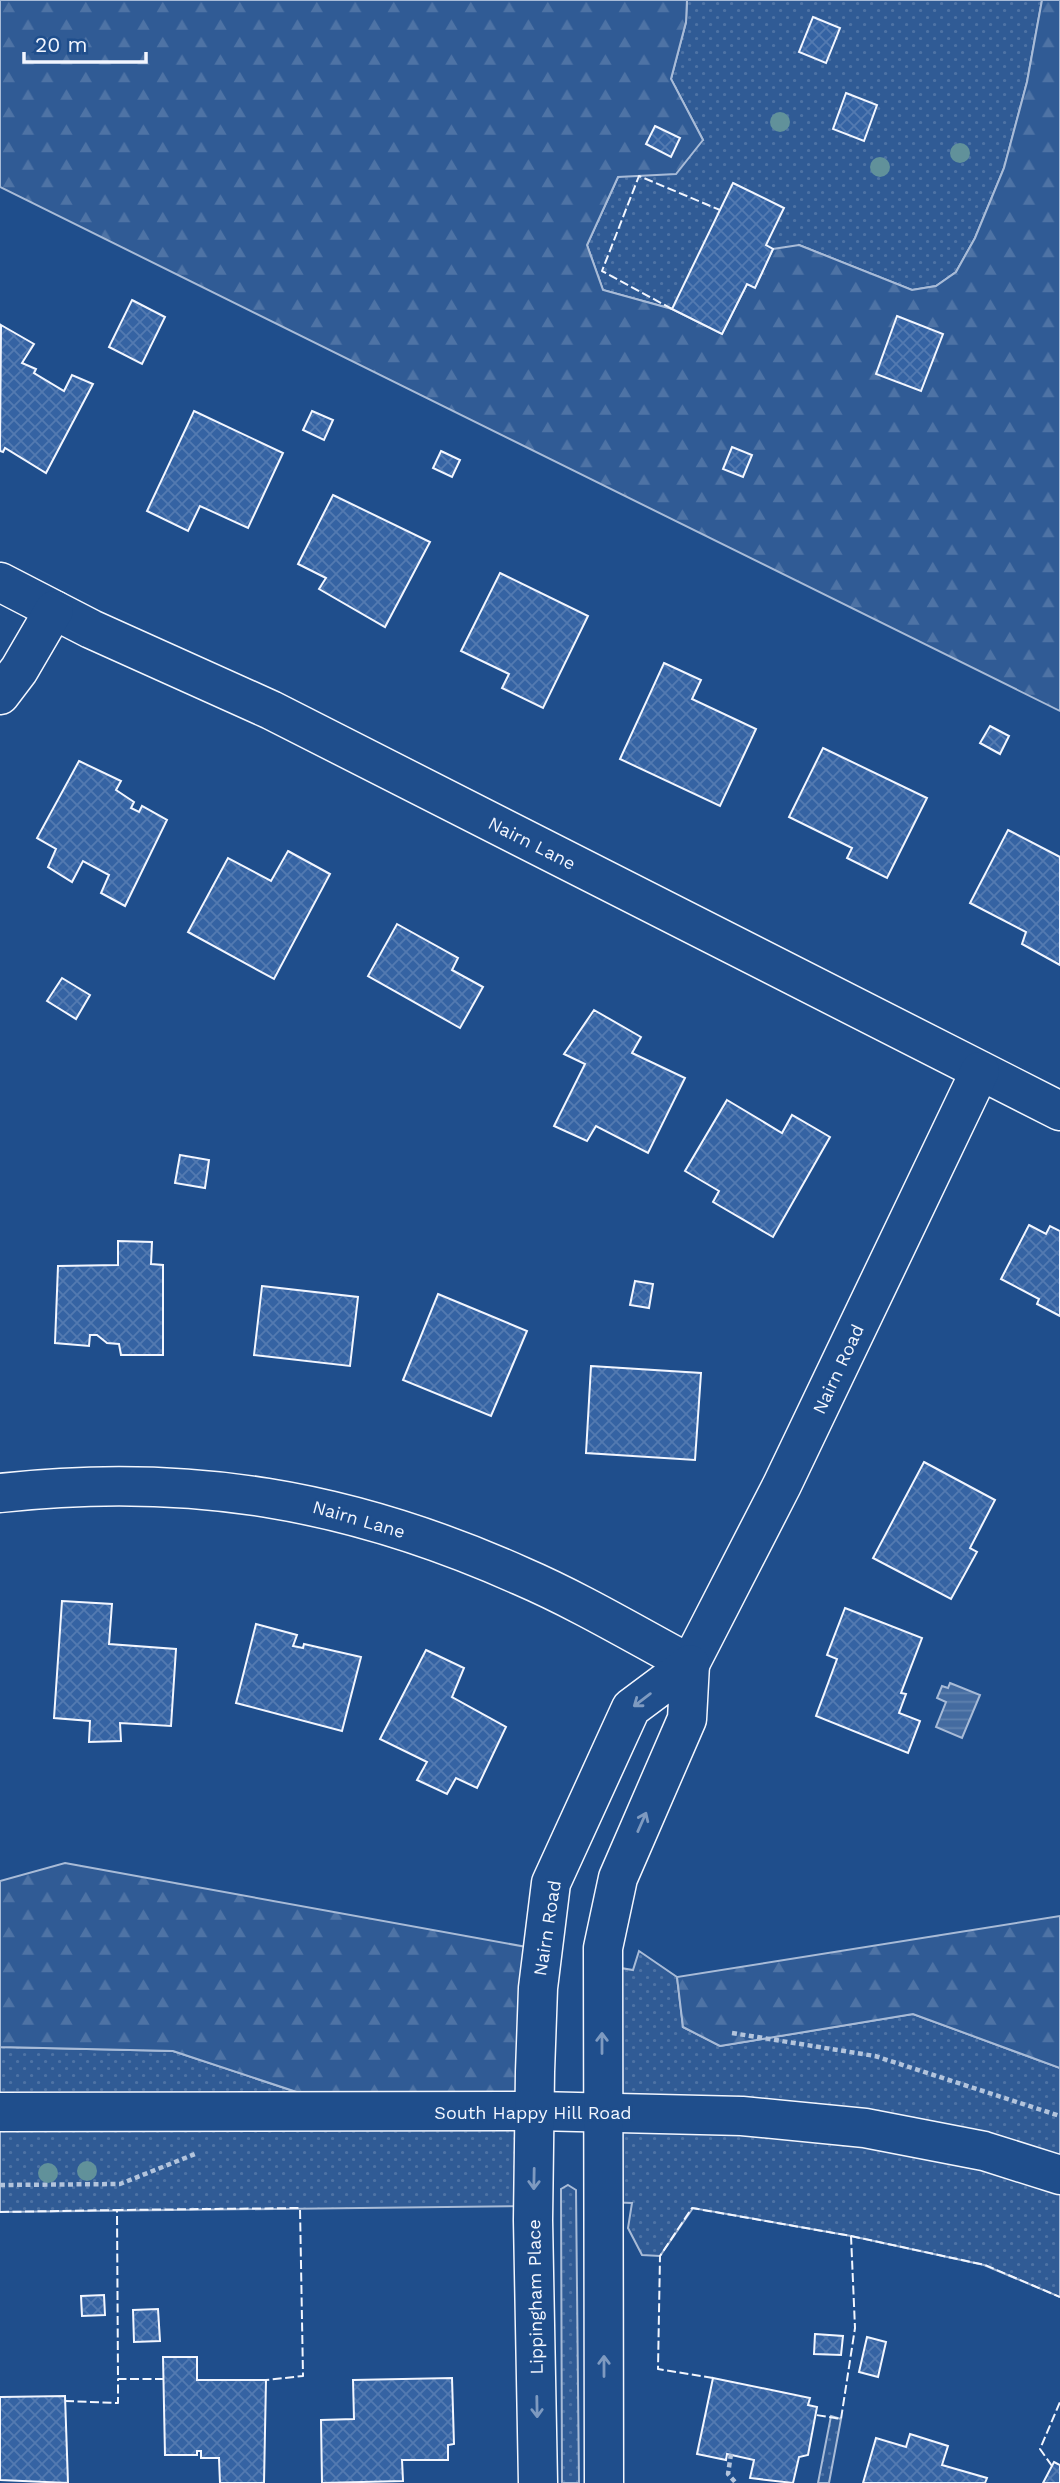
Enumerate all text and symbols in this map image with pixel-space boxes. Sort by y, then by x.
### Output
scale bar [24,21,147,65]
text: 20 m [35,32,87,57]
street label: Nairn Lane [485,812,579,874]
street label: Nairn Road [808,1321,868,1417]
street label: Nairn Lane [310,1496,408,1542]
one-way arrow [634,1692,652,1707]
one-way arrow [637,1812,650,1834]
street label: Nairn Road [529,1879,565,1977]
one-way arrow [595,2032,609,2055]
street label: South Happy Hill Road [434,2102,632,2123]
one-way arrow [527,2167,541,2190]
street label: Lippingham Place [523,2219,547,2375]
one-way arrow [598,2355,611,2378]
one-way arrow [530,2395,543,2418]

